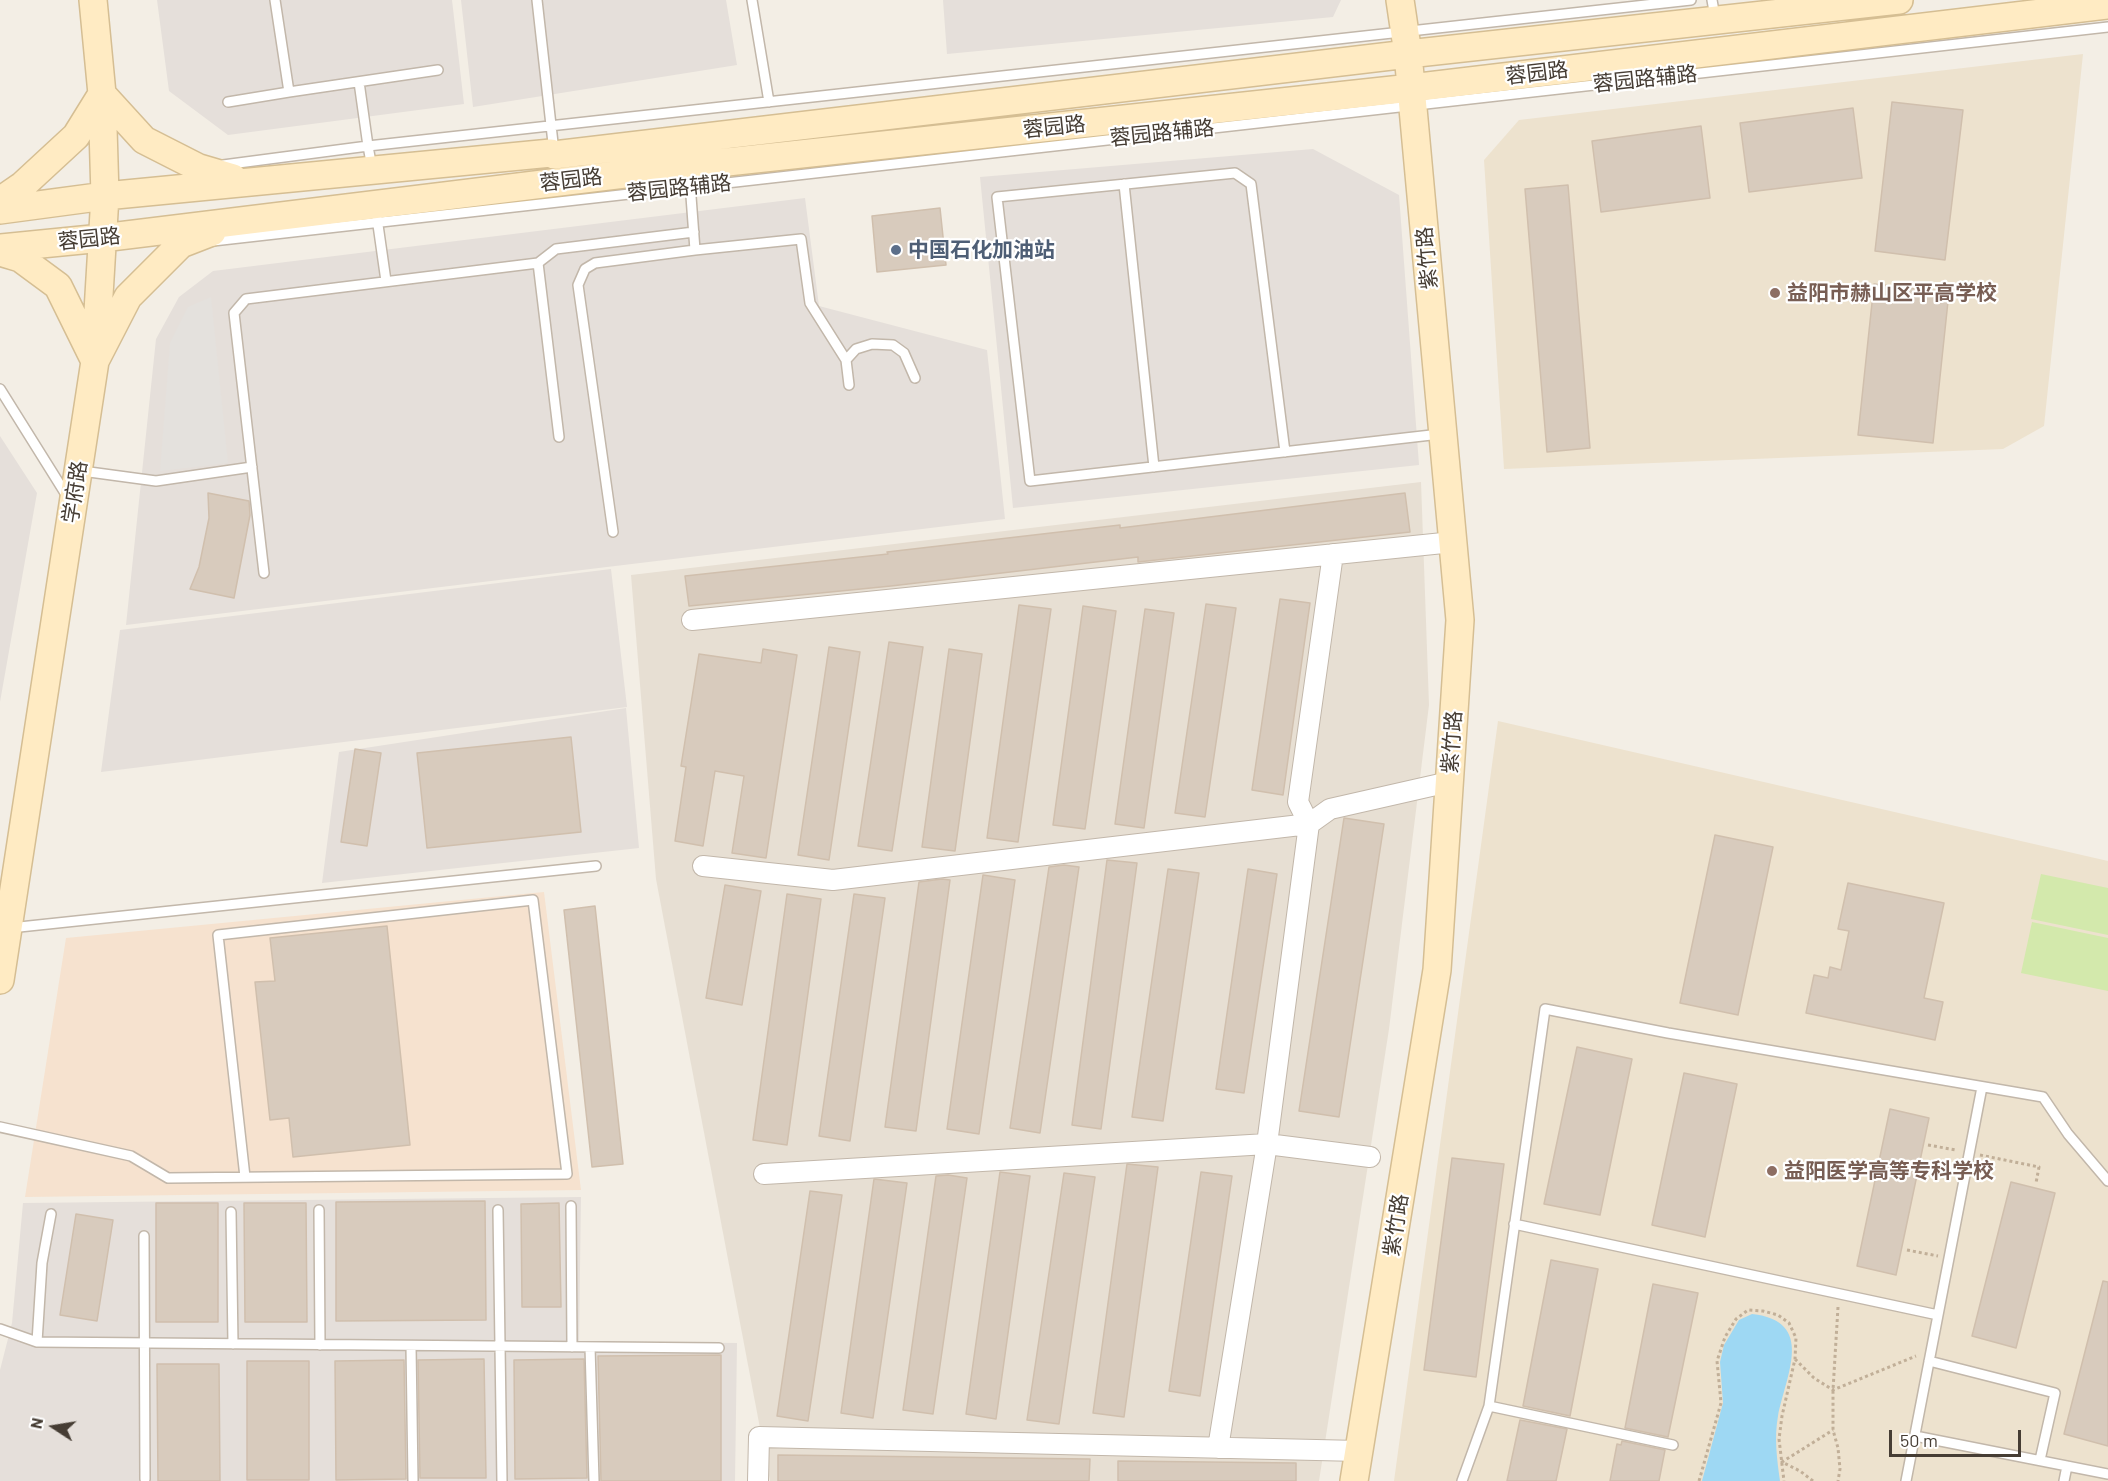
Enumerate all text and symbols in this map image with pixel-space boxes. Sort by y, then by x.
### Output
street label: 蓉园路 [1504,57,1570,89]
street label: 蓉园路辅路 [1591,61,1699,97]
street label: 蓉园路 [1021,111,1087,143]
street label: 蓉园路辅路 [1108,115,1216,151]
street label: 蓉园路 [538,164,604,196]
street label: 蓉园路辅路 [625,170,733,206]
street label: 蓉园路 [56,223,122,255]
street label: 紫竹路 [1412,226,1442,290]
place label: 中国石化加油站 [908,237,1055,263]
marker: 中国石化加油站 [889,243,903,257]
place label: 益阳市赫山区平高学校 [1787,280,1997,306]
marker: 益阳市赫山区平高学校 [1768,286,1782,300]
street label: 学府路 [58,459,92,525]
street label: 紫竹路 [1437,710,1467,774]
place label: 益阳医学高等专科学校 [1784,1158,1994,1184]
marker: 益阳医学高等专科学校 [1765,1164,1779,1178]
street label: 紫竹路 [1379,1192,1413,1258]
north arrow [24,1397,84,1457]
text: N [26,1416,46,1430]
scale bar [1892,1418,2024,1456]
text: 50 m [1900,1429,1938,1451]

